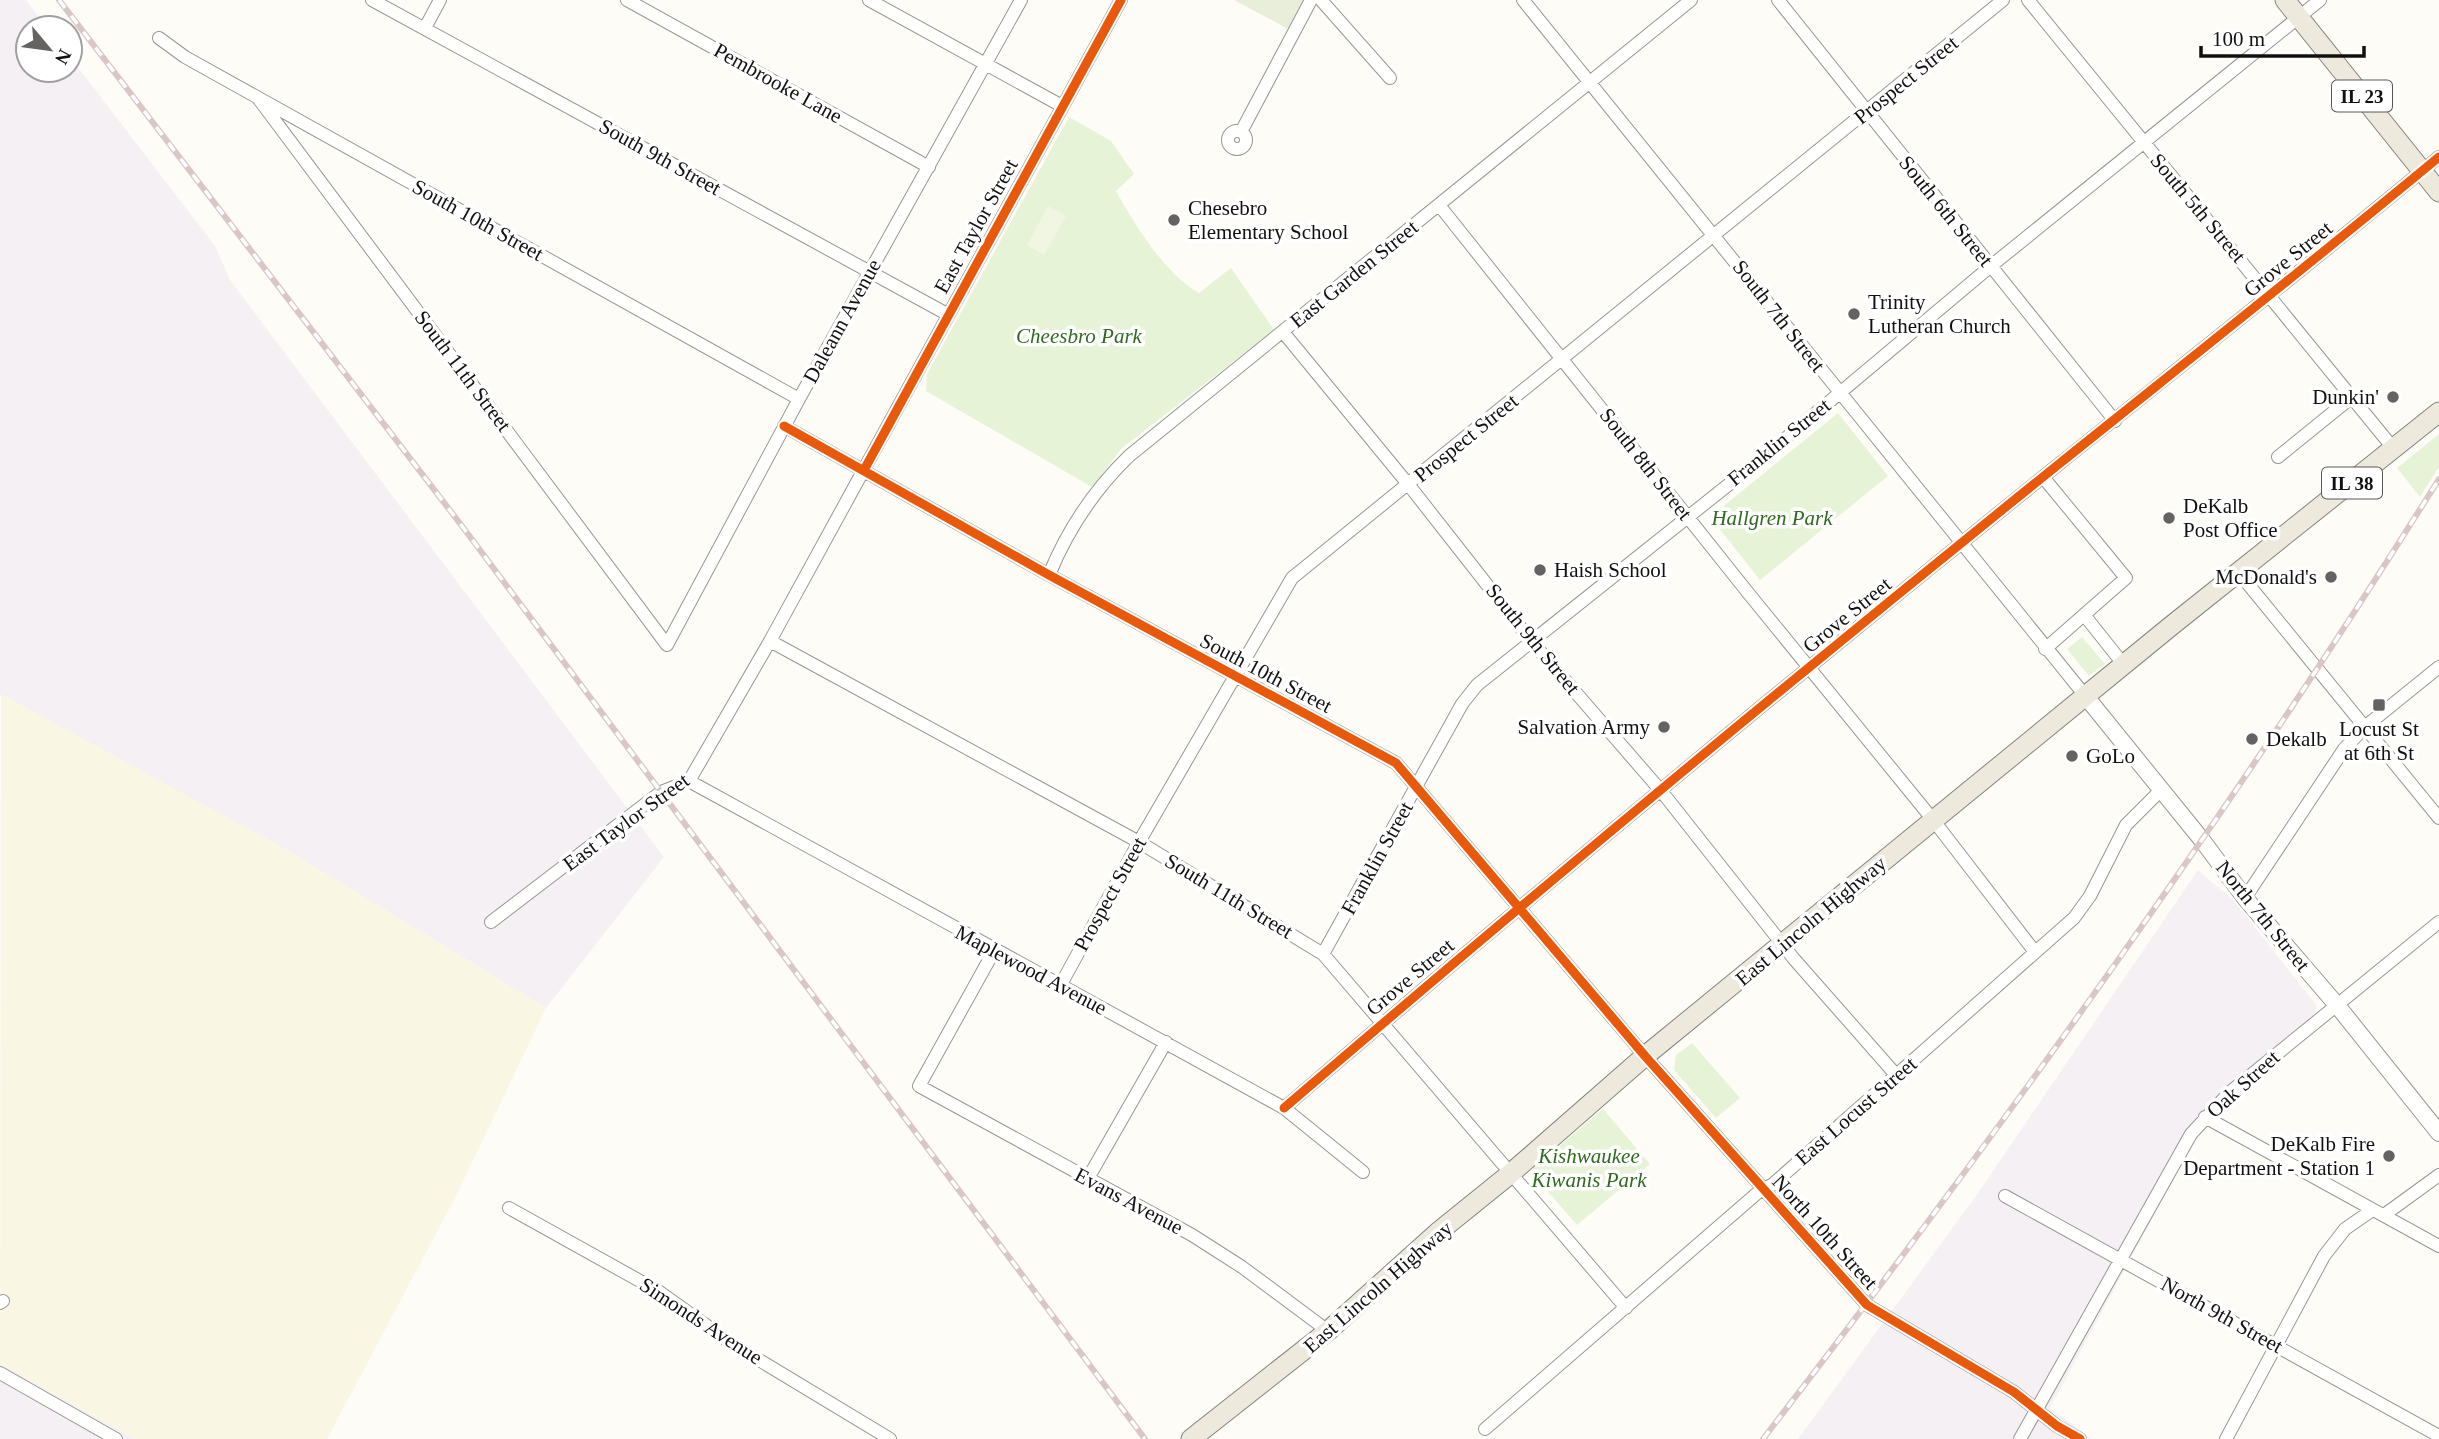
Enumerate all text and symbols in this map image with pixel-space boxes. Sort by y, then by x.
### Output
north arrow [14,14,84,84]
scale bar [2201,14,2364,58]
text: 100 m [2212,27,2265,51]
street label: Prospect Street [1849,31,1963,129]
street label: Pembrooke Lane [710,38,846,128]
text: N [51,46,76,68]
road number: IL 23 [2332,80,2392,111]
street label: South 9th Street [595,114,725,200]
street label: South 5th Street [2145,148,2251,268]
street label: South 6th Street [1894,151,1998,271]
street label: East Taylor Street [929,155,1023,297]
street label: South 10th Street [408,174,548,266]
place label: Chesebro Elementary School [1188,196,1349,244]
marker: Chesebro Elementary School [1166,212,1182,228]
street label: East Garden Street [1285,215,1423,333]
street label: Grove Street [2239,216,2337,302]
street label: Daleann Avenue [798,255,886,387]
street label: South 7th Street [1728,255,1830,377]
place label: Trinity Lutheran Church [1868,290,2011,338]
street label: South 11th Street [410,306,516,436]
marker: Trinity Lutheran Church [1846,306,1862,322]
park label: Cheesbro Park [1016,324,1143,348]
place label: Dunkin' [2312,385,2379,409]
street label: Prospect Street [1409,389,1523,487]
marker: Dunkin' [2385,389,2401,405]
street label: Franklin Street [1723,393,1835,491]
street label: South 8th Street [1595,403,1697,525]
road number: IL 38 [2322,468,2382,498]
place label: DeKalb Post Office [2183,494,2278,542]
park label: Hallgren Park [1710,506,1833,530]
marker: DeKalb Post Office [2161,510,2177,526]
place label: Haish School [1554,558,1667,582]
marker: Haish School [1532,562,1548,578]
place label: McDonald's [2215,565,2317,589]
marker: McDonald's [2323,569,2339,585]
street label: Grove Street [1798,572,1896,658]
street label: South 9th Street [1481,579,1585,699]
street label: South 10th Street [1196,628,1336,718]
marker: Locust St at 6th St [2371,697,2387,713]
place label: Salvation Army [1518,715,1650,739]
place label: Locust St at 6th St [2339,717,2419,765]
marker: Salvation Army [1656,719,1672,735]
place label: Dekalb [2266,727,2327,751]
marker: Dekalb [2244,731,2260,747]
place label: GoLo [2086,744,2135,768]
marker: GoLo [2064,748,2080,764]
street label: East Taylor Street [558,768,694,876]
street label: Franklin Street [1336,797,1418,919]
street label: Prospect Street [1069,833,1151,955]
street label: South 11th Street [1161,848,1297,944]
street label: East Lincoln Highway [1731,851,1891,991]
street label: North 7th Street [2211,856,2315,976]
street label: Maplewood Avenue [951,920,1111,1020]
street label: Grove Street [1361,933,1459,1020]
street label: Oak Street [2202,1045,2284,1123]
street label: East Locust Street [1790,1052,1922,1170]
place label: DeKalb Fire Department - Station 1 [2183,1132,2375,1180]
park label: Kishwaukee Kiwanis Park [1531,1144,1647,1192]
marker: DeKalb Fire Department - Station 1 [2381,1148,2397,1164]
street label: Evans Avenue [1071,1162,1187,1240]
street label: North 10th Street [1767,1170,1883,1294]
street label: East Lincoln Highway [1299,1216,1458,1358]
street label: Simonds Avenue [635,1272,767,1370]
street label: North 9th Street [2157,1272,2287,1358]

